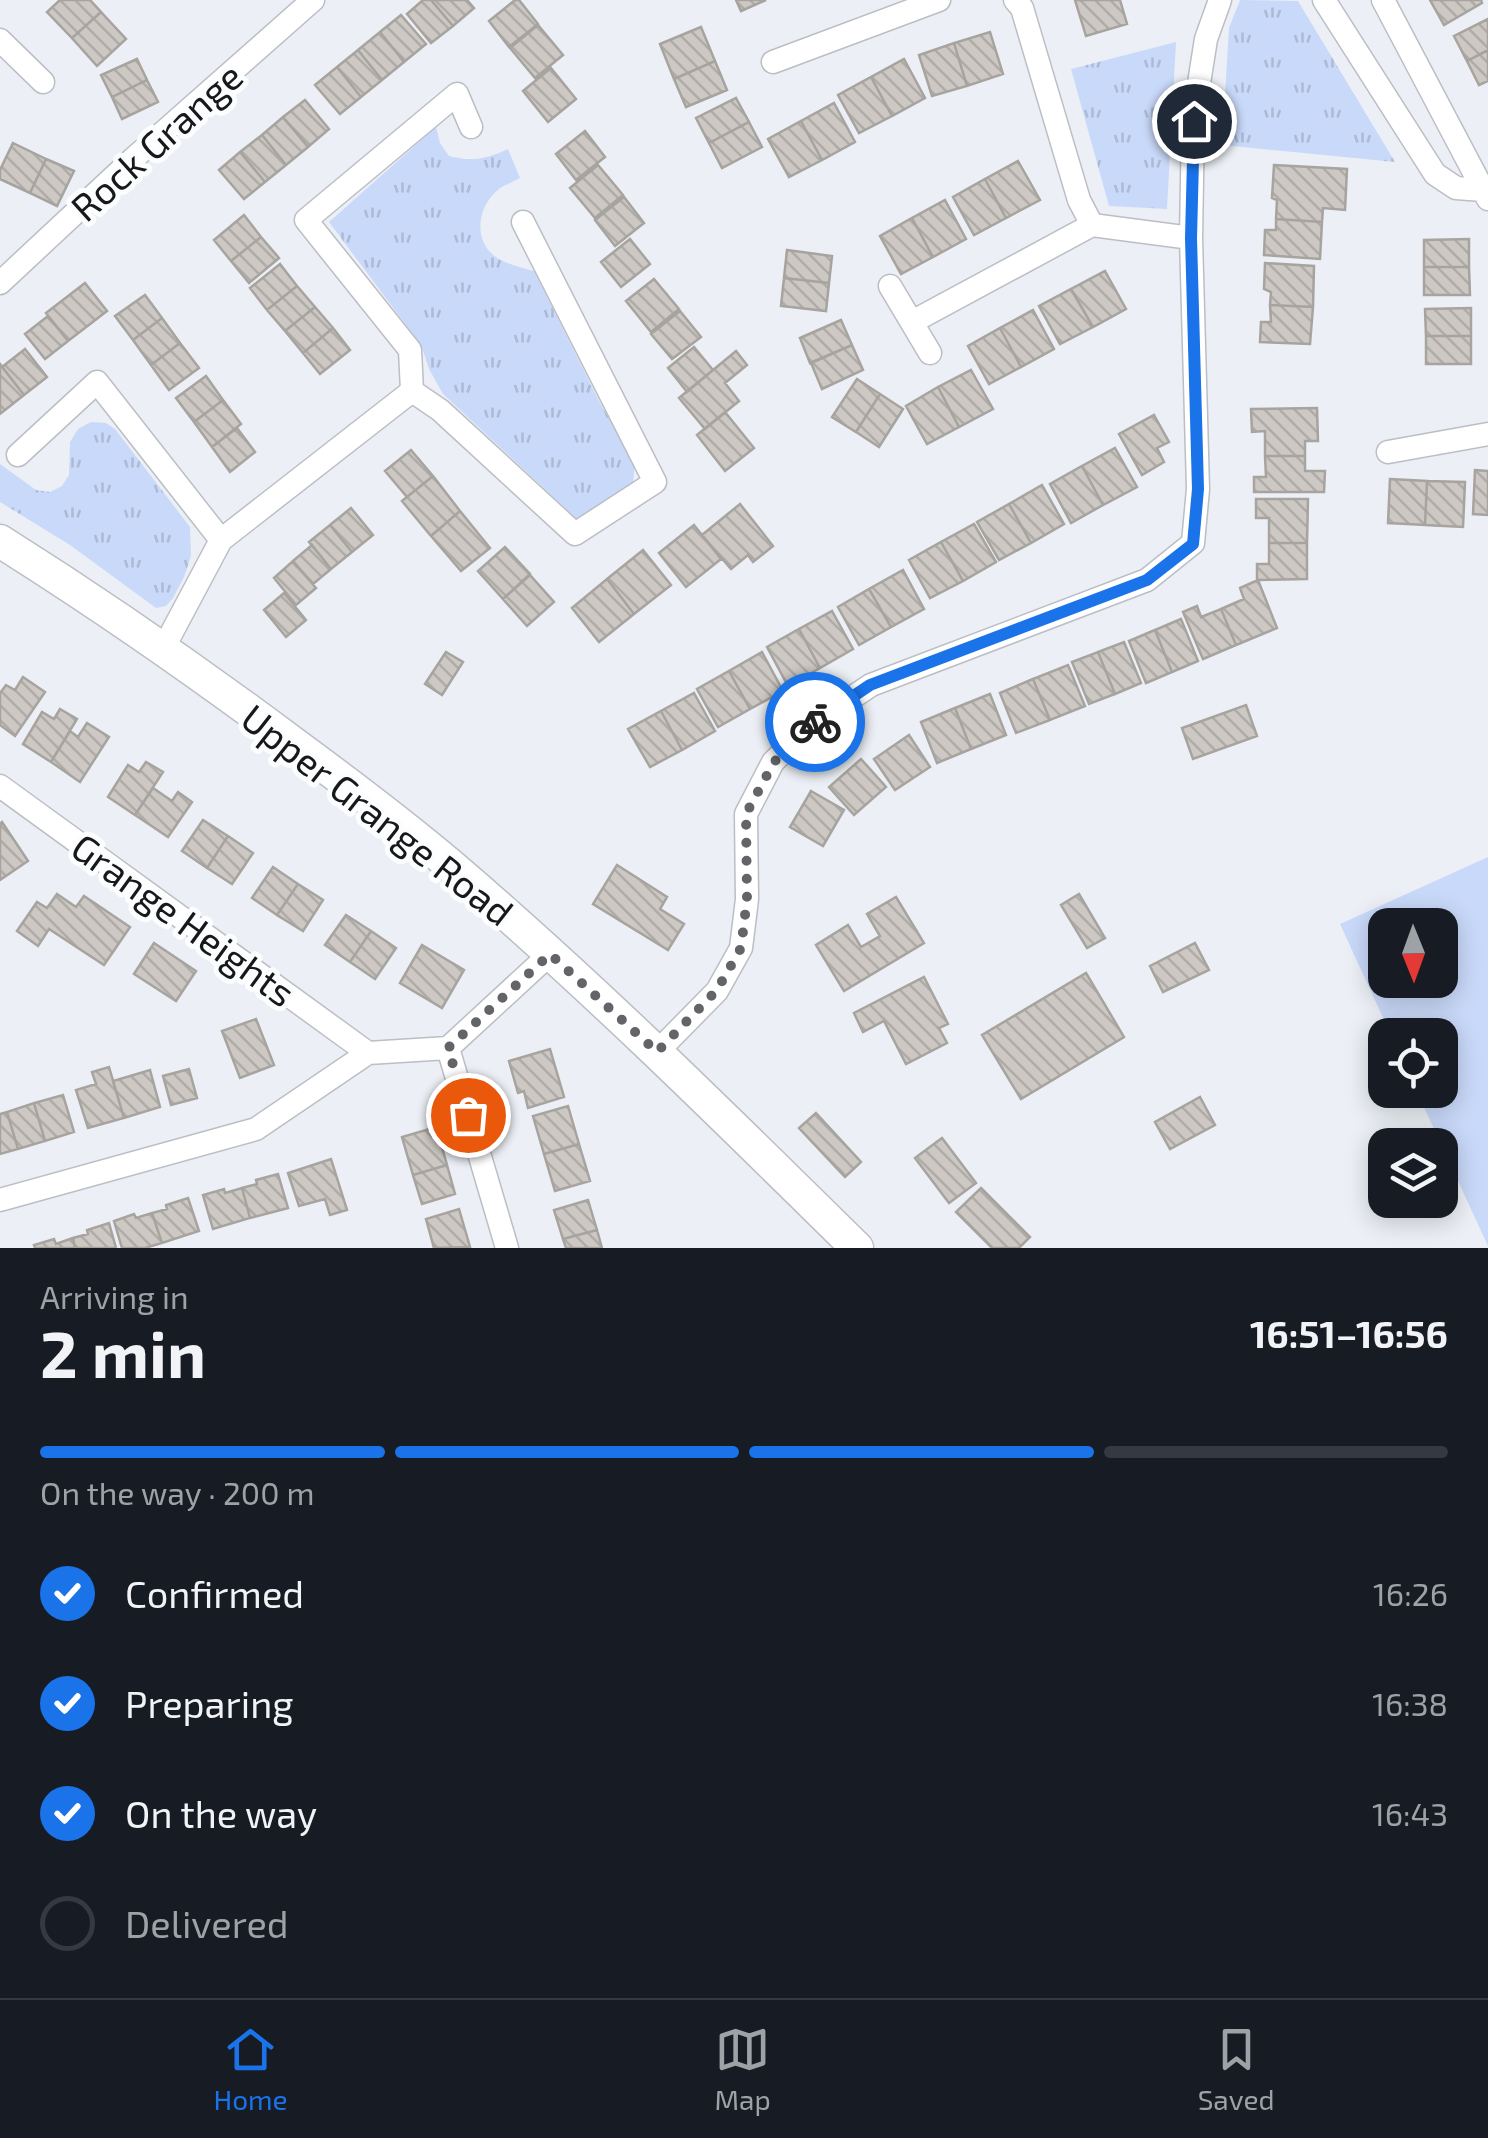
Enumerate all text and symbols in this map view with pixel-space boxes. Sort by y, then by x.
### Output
street label: Rock Grange [61,52,251,230]
pin [1152,79,1237,164]
icon: home [1167,94,1222,149]
courier [765,672,865,772]
street label: Upper Grange Road [233,694,523,934]
icon: bike [788,695,843,750]
street label: Grange Heights [64,823,304,1015]
north arrow [1368,908,1458,998]
map controls [1368,908,1458,1218]
button: locate [1368,1018,1458,1108]
pin [426,1073,511,1158]
icon: bag [441,1088,496,1143]
button: layers [1368,1128,1458,1218]
text: Arriving in [40,1277,189,1315]
text: 16:51–16:56 [1250,1310,1448,1356]
text: 2 min [40,1313,206,1391]
text: On the way · 200 m [40,1473,315,1511]
icon: check [40,1566,95,1621]
text: Confirmed [125,1570,304,1616]
text: 16:26 [1373,1574,1448,1612]
icon: check [40,1676,95,1731]
text: Preparing [125,1680,293,1726]
text: 16:38 [1372,1684,1448,1722]
icon: check [40,1786,95,1841]
text: On the way [125,1790,317,1836]
text: 16:43 [1372,1794,1448,1832]
text: Delivered [125,1900,289,1946]
tab: Home [213,2022,288,2116]
tab: Map [715,2022,771,2116]
tab: Saved [1198,2022,1275,2116]

